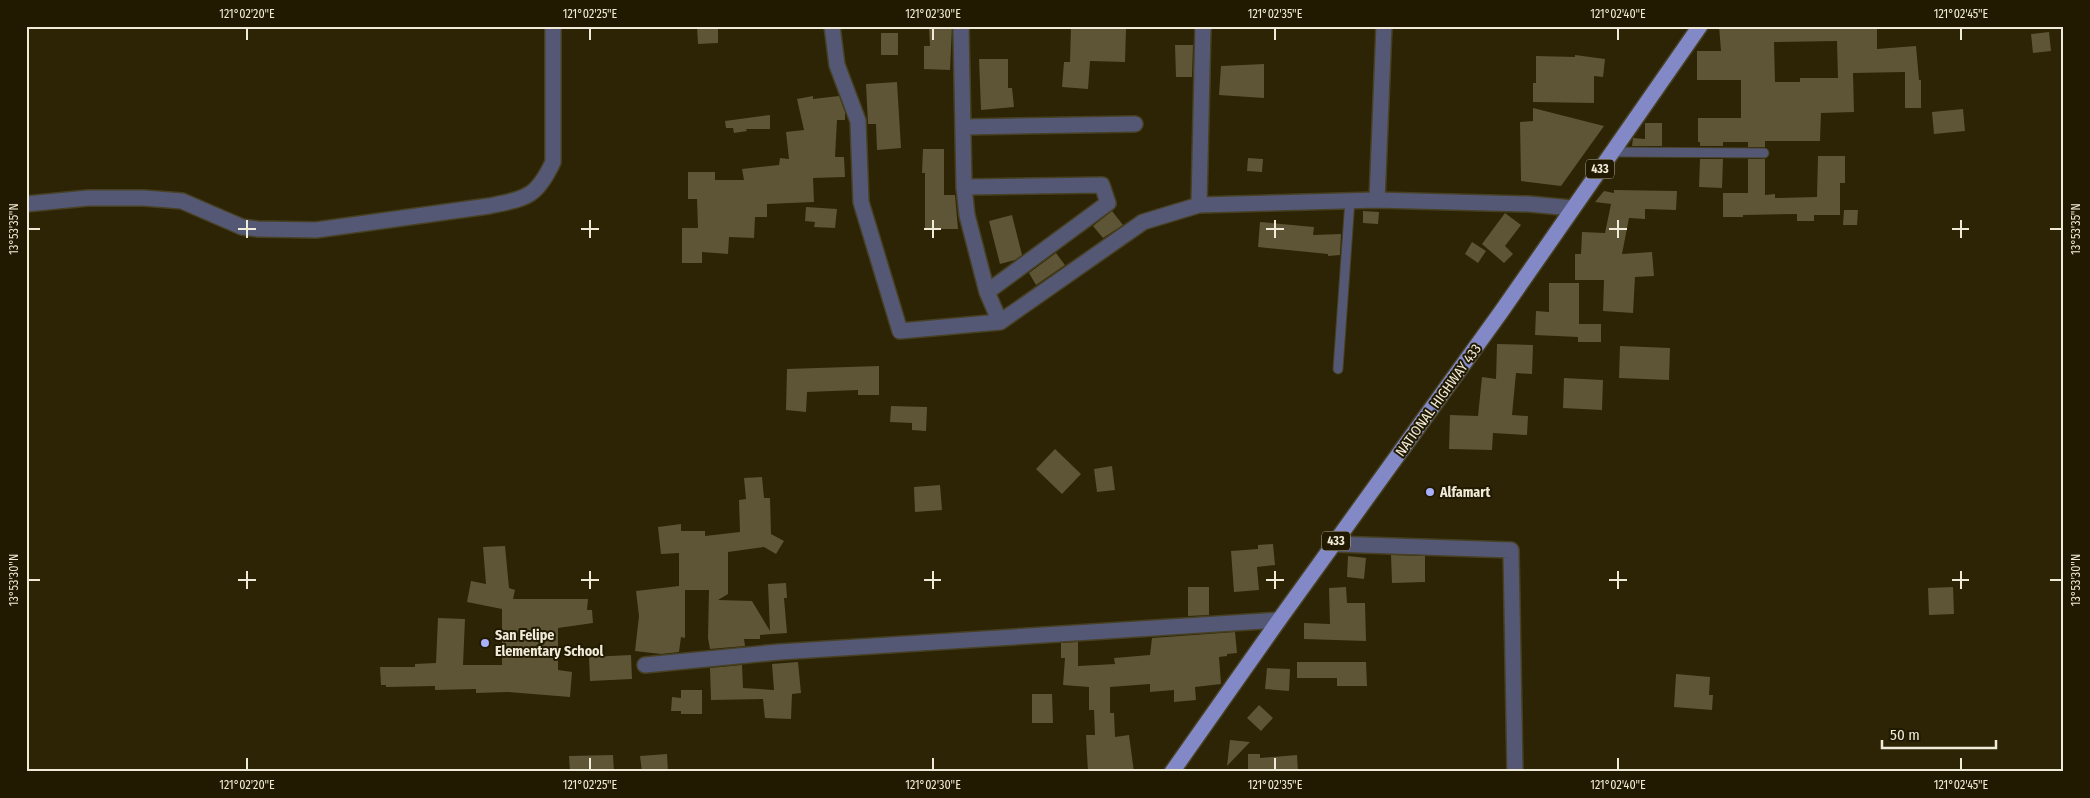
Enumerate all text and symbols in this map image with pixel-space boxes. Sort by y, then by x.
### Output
text: 121°02'20"E [219,7,275,21]
text: 121°02'25"E [563,7,618,21]
text: 121°02'30"E [905,7,961,21]
text: 121°02'35"E [1248,7,1303,21]
text: 121°02'40"E [1590,7,1646,21]
text: 121°02'45"E [1934,7,1989,21]
road number: 433 [1586,160,1614,178]
text: 13°53'35"N [7,203,21,255]
text: 13°53'35"N [2069,203,2083,255]
street label: NATIONAL HIGHWAY 433 [1392,341,1485,460]
place label: Alfamart [1439,484,1491,501]
marker: Alfamart [1424,486,1436,498]
road number: 433 [1322,532,1350,550]
text: 13°53'30"N [7,554,21,606]
text: 13°53'30"N [2069,554,2083,606]
place label: San Felipe Elementary School [495,627,604,660]
marker: San Felipe Elementary School [479,637,491,649]
scale bar [1882,718,1996,750]
text: 50 m [1890,726,1920,744]
text: 121°02'20"E [219,778,275,792]
text: 121°02'25"E [563,778,618,792]
text: 121°02'30"E [905,778,961,792]
text: 121°02'35"E [1248,778,1303,792]
text: 121°02'40"E [1590,778,1646,792]
text: 121°02'45"E [1934,778,1989,792]

